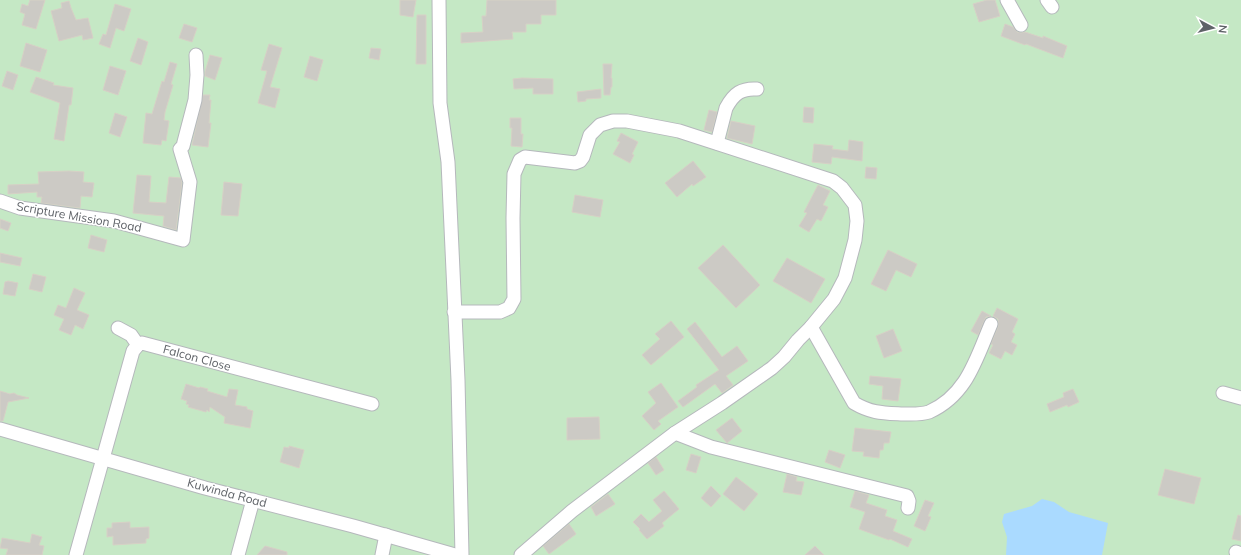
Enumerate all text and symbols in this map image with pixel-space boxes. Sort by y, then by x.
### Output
north arrow [1193,8,1233,48]
text: N [1215,24,1230,34]
street label: Scripture Mission Road [15,198,143,235]
street label: Falcon Close [161,341,233,374]
street label: Kuwinda Road [186,475,269,510]

